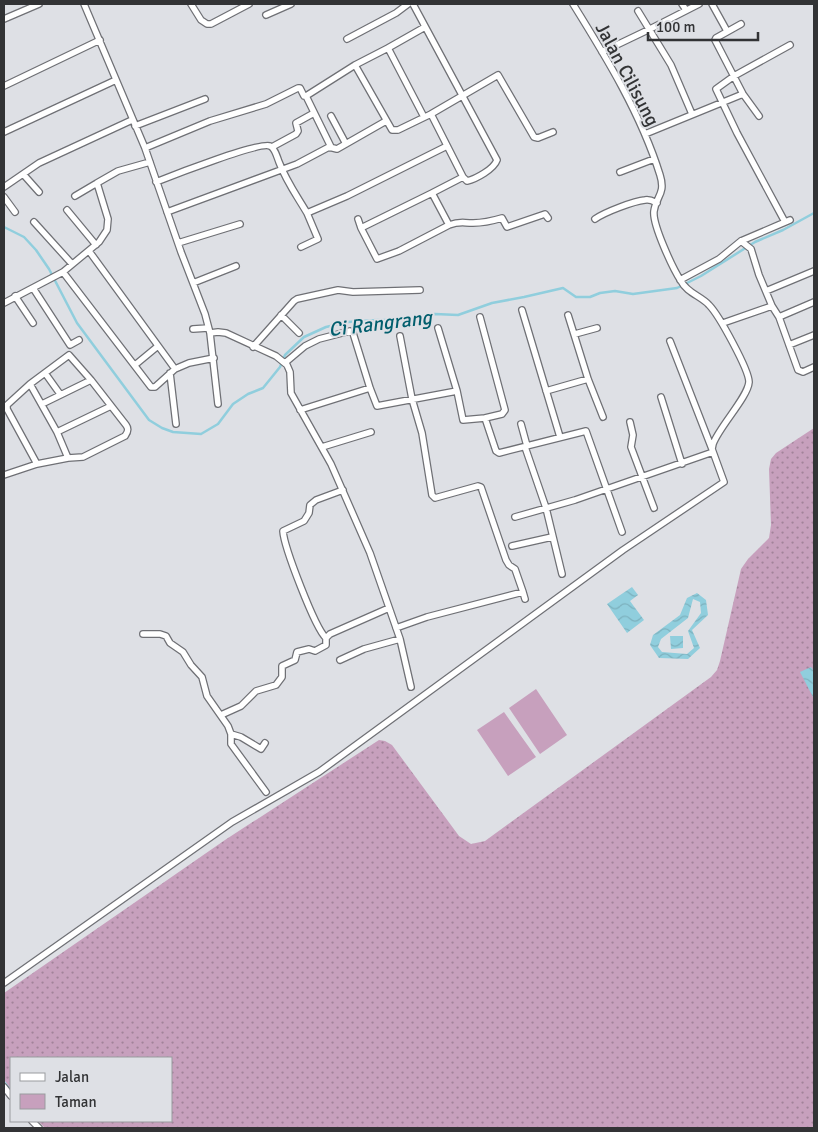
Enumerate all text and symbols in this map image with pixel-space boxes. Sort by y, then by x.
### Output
scale bar [648,10,758,42]
text: 100 m [656,18,696,36]
street label: Jalan Cilisung [590,19,664,130]
water label: Ci Rangrang [327,305,435,342]
legend [10,1057,172,1122]
text: Jalan [55,1068,89,1086]
text: Taman [55,1093,97,1111]

